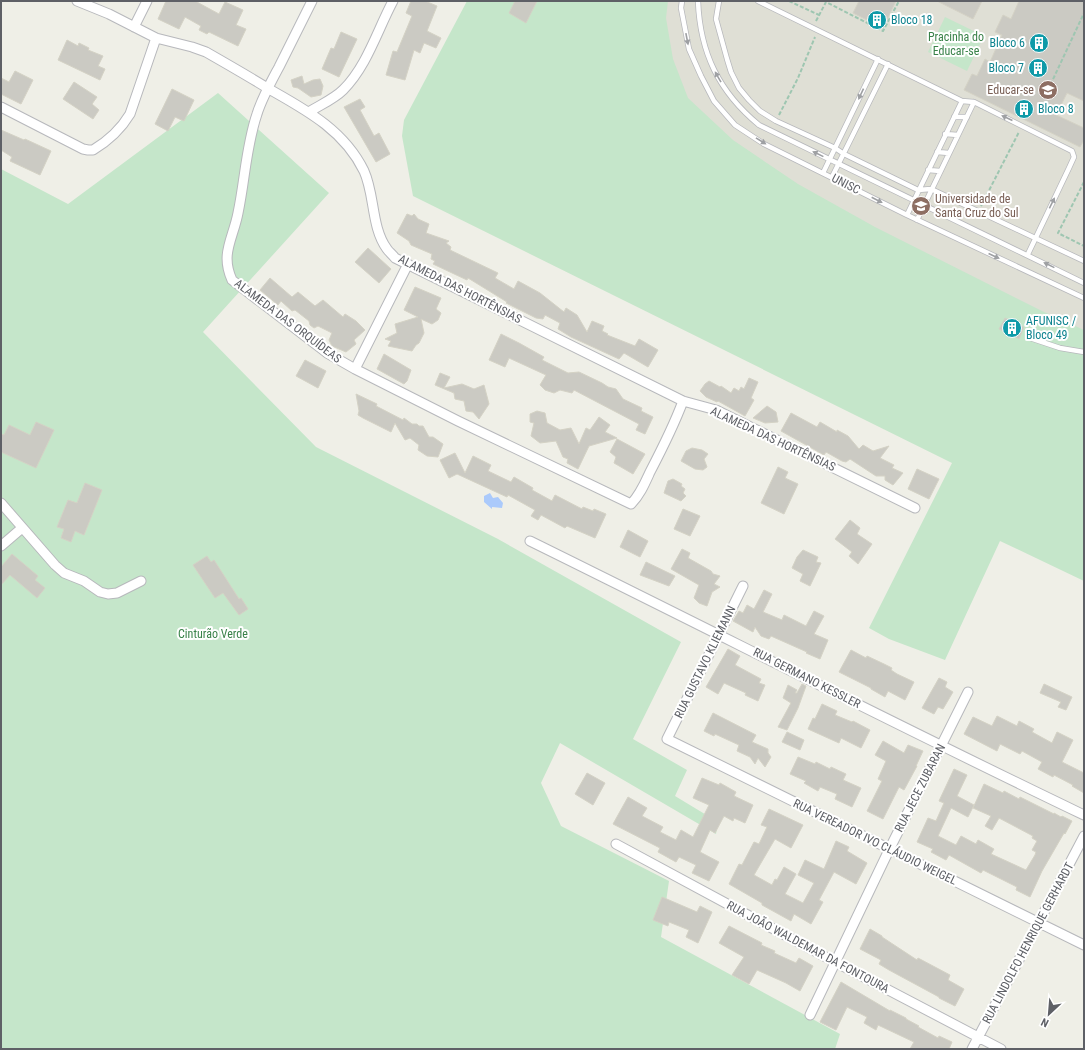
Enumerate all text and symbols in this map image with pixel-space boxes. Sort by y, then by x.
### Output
building icon: Bloco 18 [866,9,888,31]
place label: Bloco 18 [891,13,933,27]
park label: Pracinha do Educar-se [928,30,984,58]
building icon: Bloco 6 [1028,32,1050,54]
one-way arrow [684,33,690,45]
place label: Bloco 6 [989,36,1025,50]
building icon: Bloco 7 [1027,57,1049,79]
place label: Bloco 7 [988,61,1024,75]
one-way arrow [714,71,721,83]
school or university icon: Educar-se [1037,79,1059,101]
place label: Educar-se [987,83,1034,97]
one-way arrow [858,88,864,100]
building icon: Bloco 8 [1013,98,1035,120]
place label: Bloco 8 [1038,102,1074,116]
one-way arrow [1001,115,1013,121]
one-way arrow [755,138,767,145]
one-way arrow [813,151,824,157]
street label: UNISC [829,171,863,197]
place label: Universidade de Santa Cruz do Sul [935,192,1019,220]
school or university icon: Universidade de Santa Cruz do Sul [910,195,932,217]
one-way arrow [871,197,883,203]
one-way arrow [1049,197,1056,208]
street label: ALAMEDA DAS HORTÊNSIAS [396,251,524,326]
one-way arrow [989,253,1000,259]
one-way arrow [1043,262,1055,268]
street label: ALAMEDA DAS ORQUÍDEAS [232,275,345,366]
place label: AFUNISC / Bloco 49 [1026,314,1077,342]
building icon: AFUNISC / Bloco 49 [1001,317,1023,339]
street label: ALAMEDA DAS HORTÊNSIAS [708,403,838,474]
street label: RUA GUSTAVO KLIEMANN [672,603,738,721]
park label: Cinturão Verde [178,627,248,641]
street label: RUA GERMANO KESSLER [751,645,864,711]
street label: RUA JECE ZUBARAN [892,742,948,834]
street label: RUA VEREADOR IVO CLÁUDIO WEIGEL [791,795,960,888]
street label: RUA LINDOLFO HENRIQUE GERHARDT [979,860,1077,1026]
street label: RUA JOÃO WALDEMAR DA FONTOURA [724,896,893,996]
north arrow [1029,994,1069,1034]

